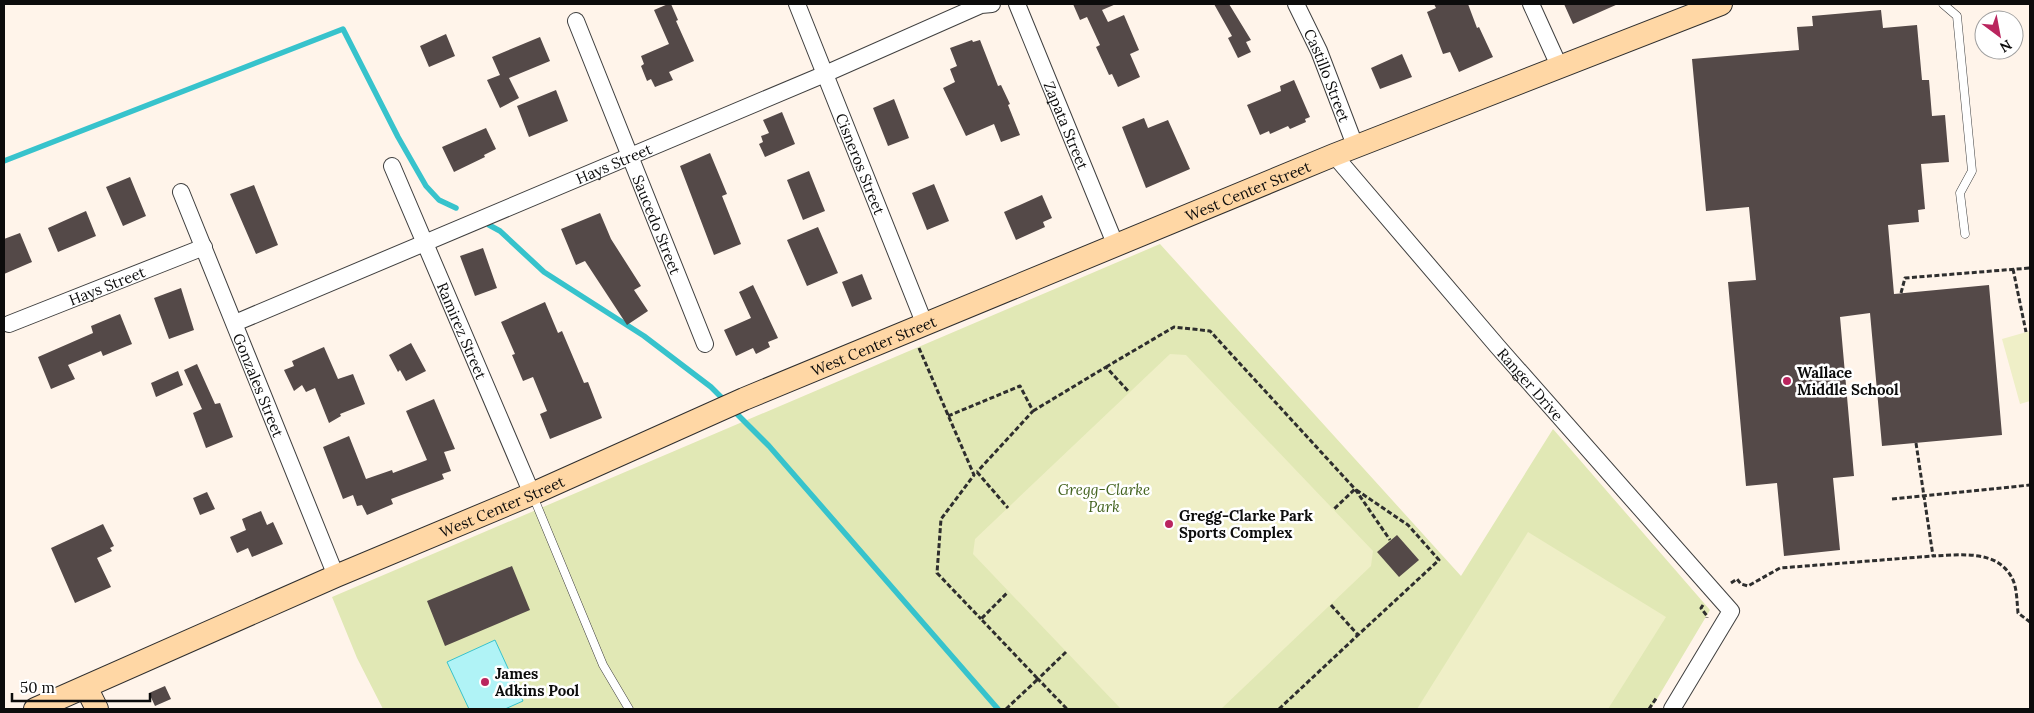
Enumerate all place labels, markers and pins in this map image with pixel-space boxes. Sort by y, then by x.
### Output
place label: Wallace Middle School [1797,363,1899,399]
marker: Wallace Middle School [1781,375,1793,387]
place label: Gregg-Clarke Park Sports Complex [1179,506,1313,542]
marker: Gregg-Clarke Park Sports Complex [1163,518,1175,530]
place label: James Adkins Pool [495,664,580,700]
marker: James Adkins Pool [479,676,491,688]

